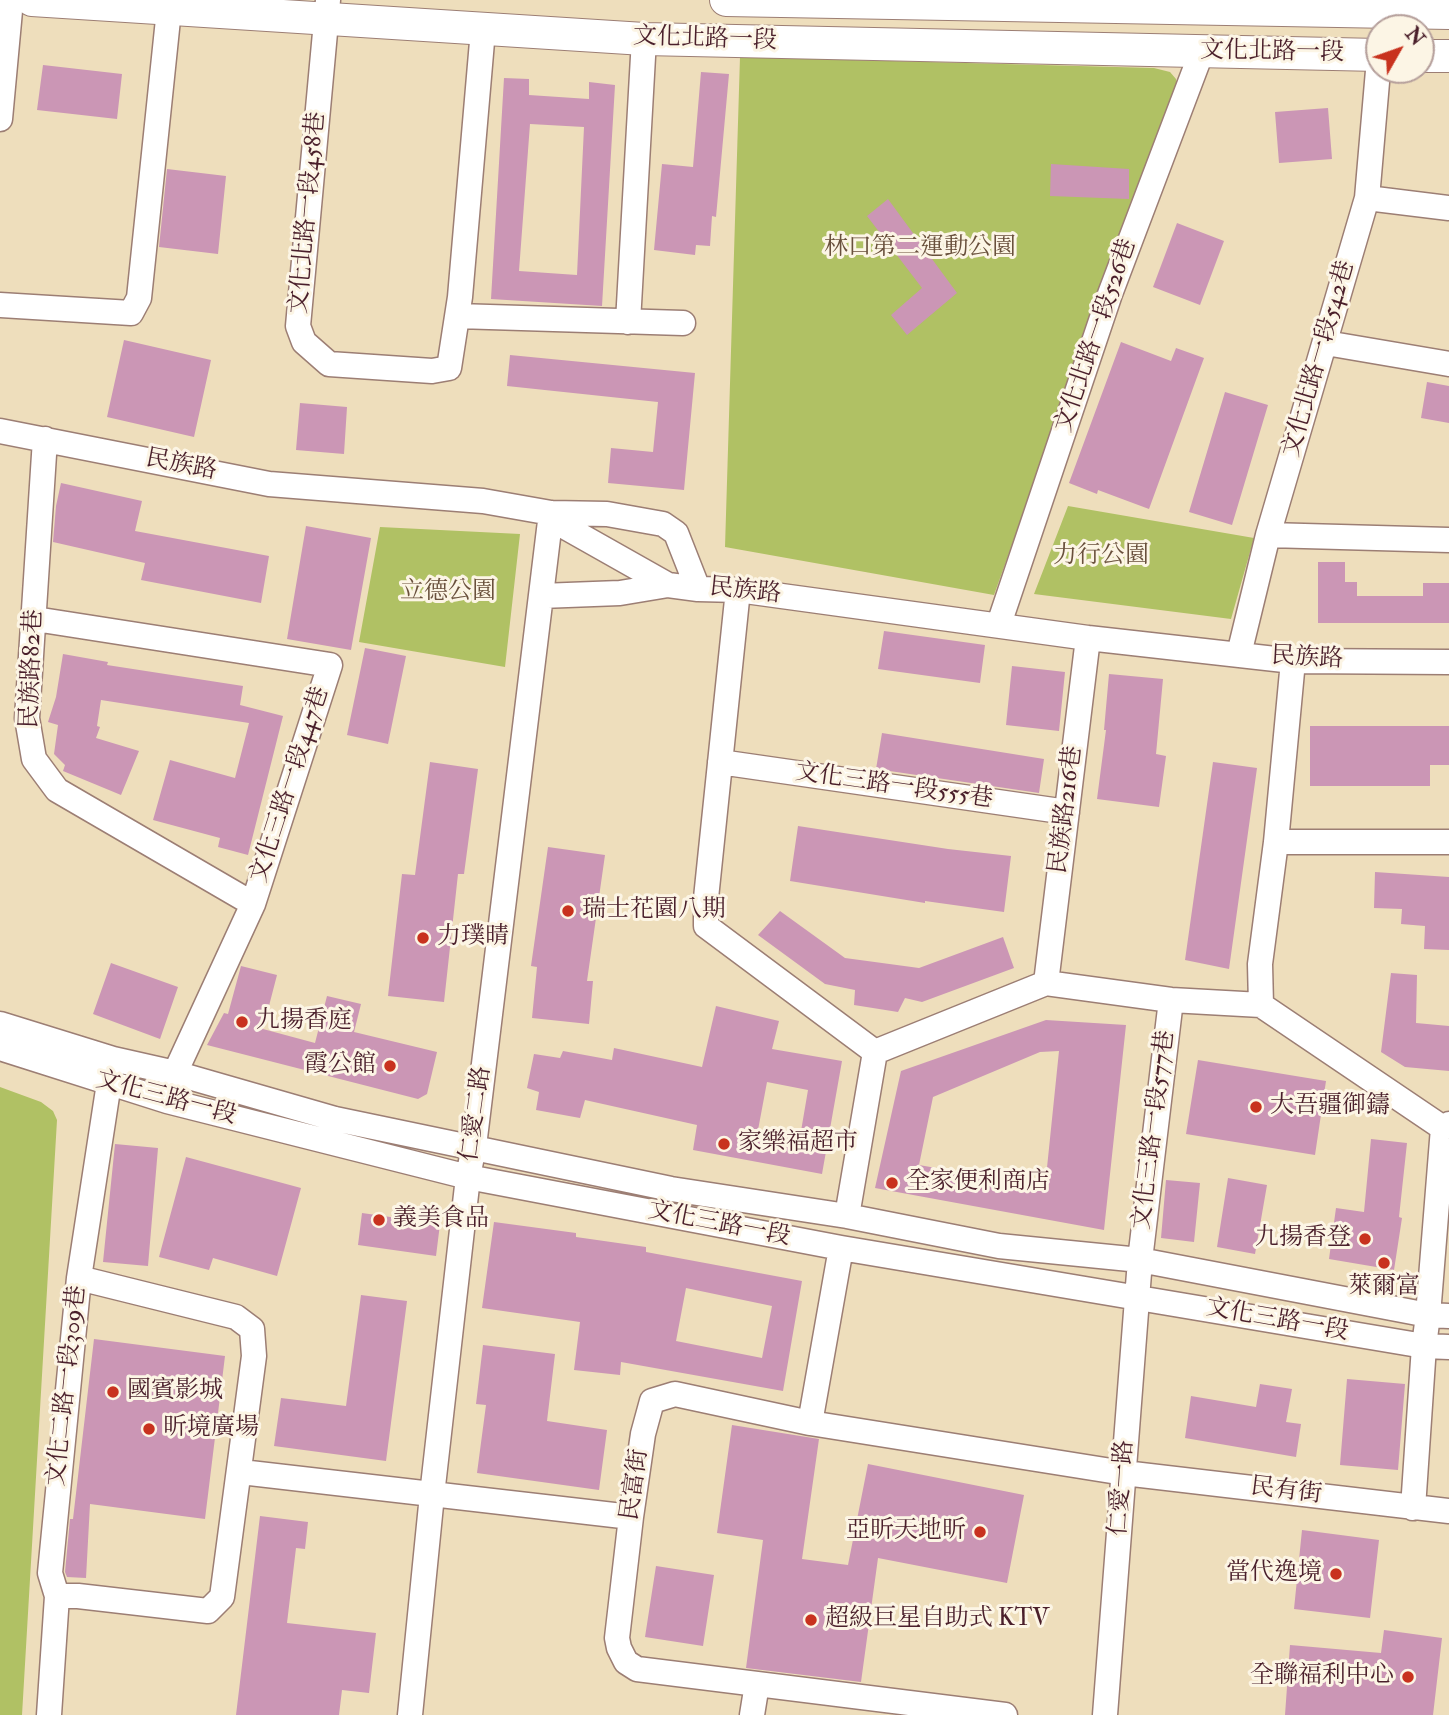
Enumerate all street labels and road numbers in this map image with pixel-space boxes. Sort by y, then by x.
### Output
street label: 文化北路一段 [633,23,777,57]
street label: 文化北路一段 [1200,37,1344,69]
street label: 文化北路一段458巷 [286,111,332,315]
street label: 文化北路一段526巷 [1050,235,1144,437]
street label: 文化北路一段542巷 [1278,257,1362,461]
street label: 民族路 [143,445,219,487]
street label: 民族路 [708,574,782,610]
street label: 民族路82巷 [17,609,49,729]
street label: 民族路 [1270,643,1344,675]
street label: 文化三路一段447巷 [246,683,336,887]
street label: 民族路216巷 [1045,744,1089,876]
street label: 文化三路一段555巷 [793,759,995,815]
street label: 文化三路一段577巷 [1128,1029,1182,1231]
street label: 仁愛二路 [456,1064,498,1164]
street label: 文化三路一段 [93,1066,239,1132]
street label: 文化三路一段 [646,1197,792,1253]
street label: 文化二路一段309巷 [43,1284,93,1488]
street label: 文化三路一段 [1204,1294,1350,1348]
street label: 仁愛一路 [1105,1439,1141,1537]
street label: 民富街 [617,1447,655,1523]
street label: 民有街 [1249,1473,1323,1511]

